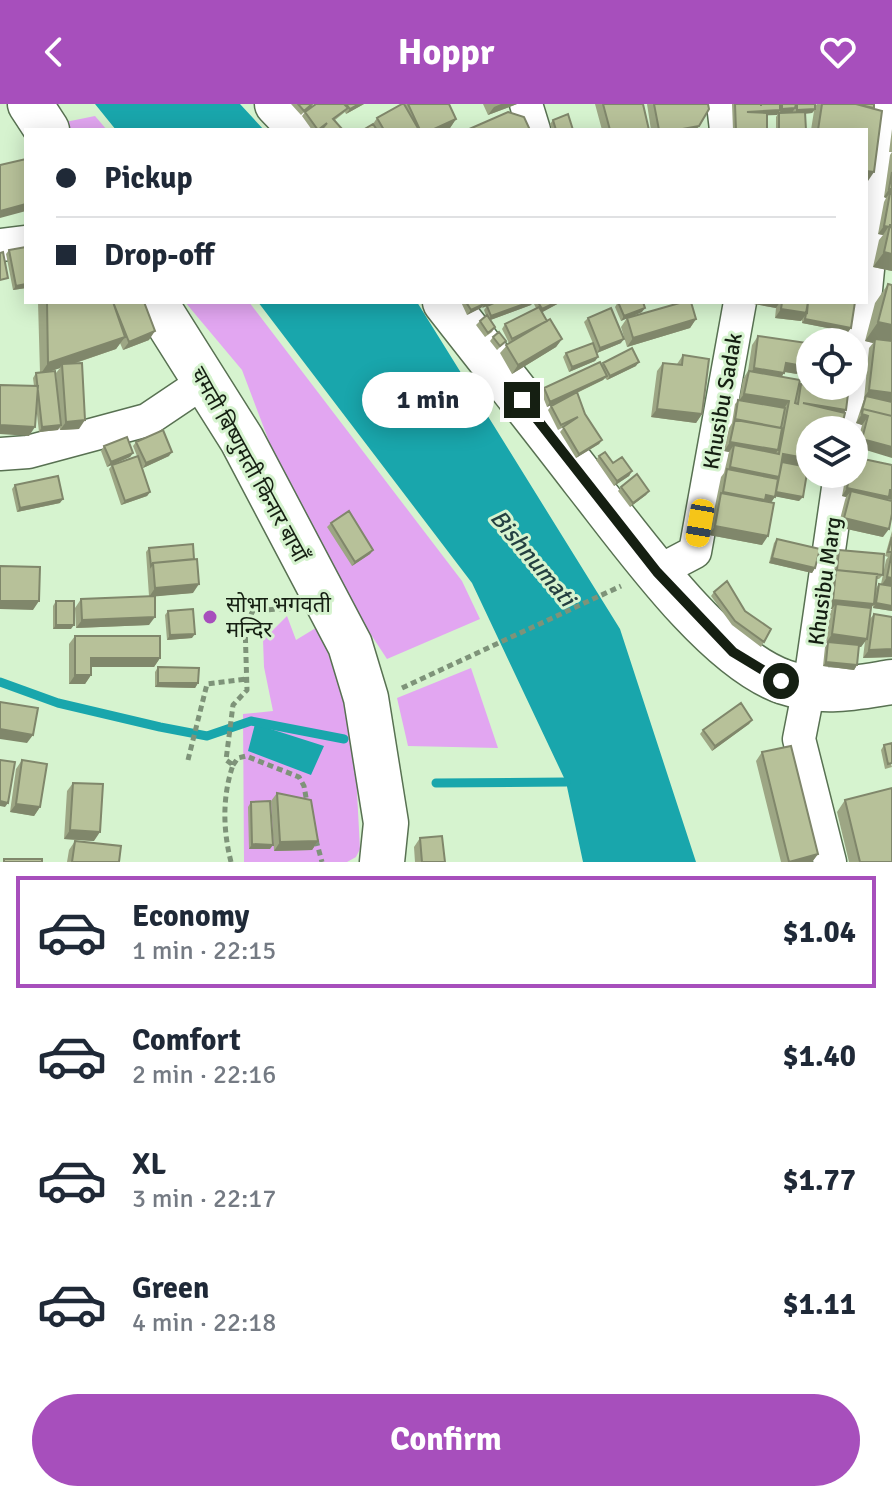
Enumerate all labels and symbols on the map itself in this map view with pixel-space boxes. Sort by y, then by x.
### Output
street label: Khusibu Sadak [697,331,748,472]
street label: चमती बिष्णुमती किनार बायाँ [184,362,315,568]
callout: 1 min [362,372,494,428]
route end [504,382,540,418]
car [684,497,716,549]
water label: Bishnumati [484,504,584,614]
street label: Khusibu Marg [802,515,847,647]
place label: सोभा भगवती मन्दिर [226,591,331,643]
marker: सोभा भगवती मन्दिर [201,608,219,626]
route start [763,663,799,699]

